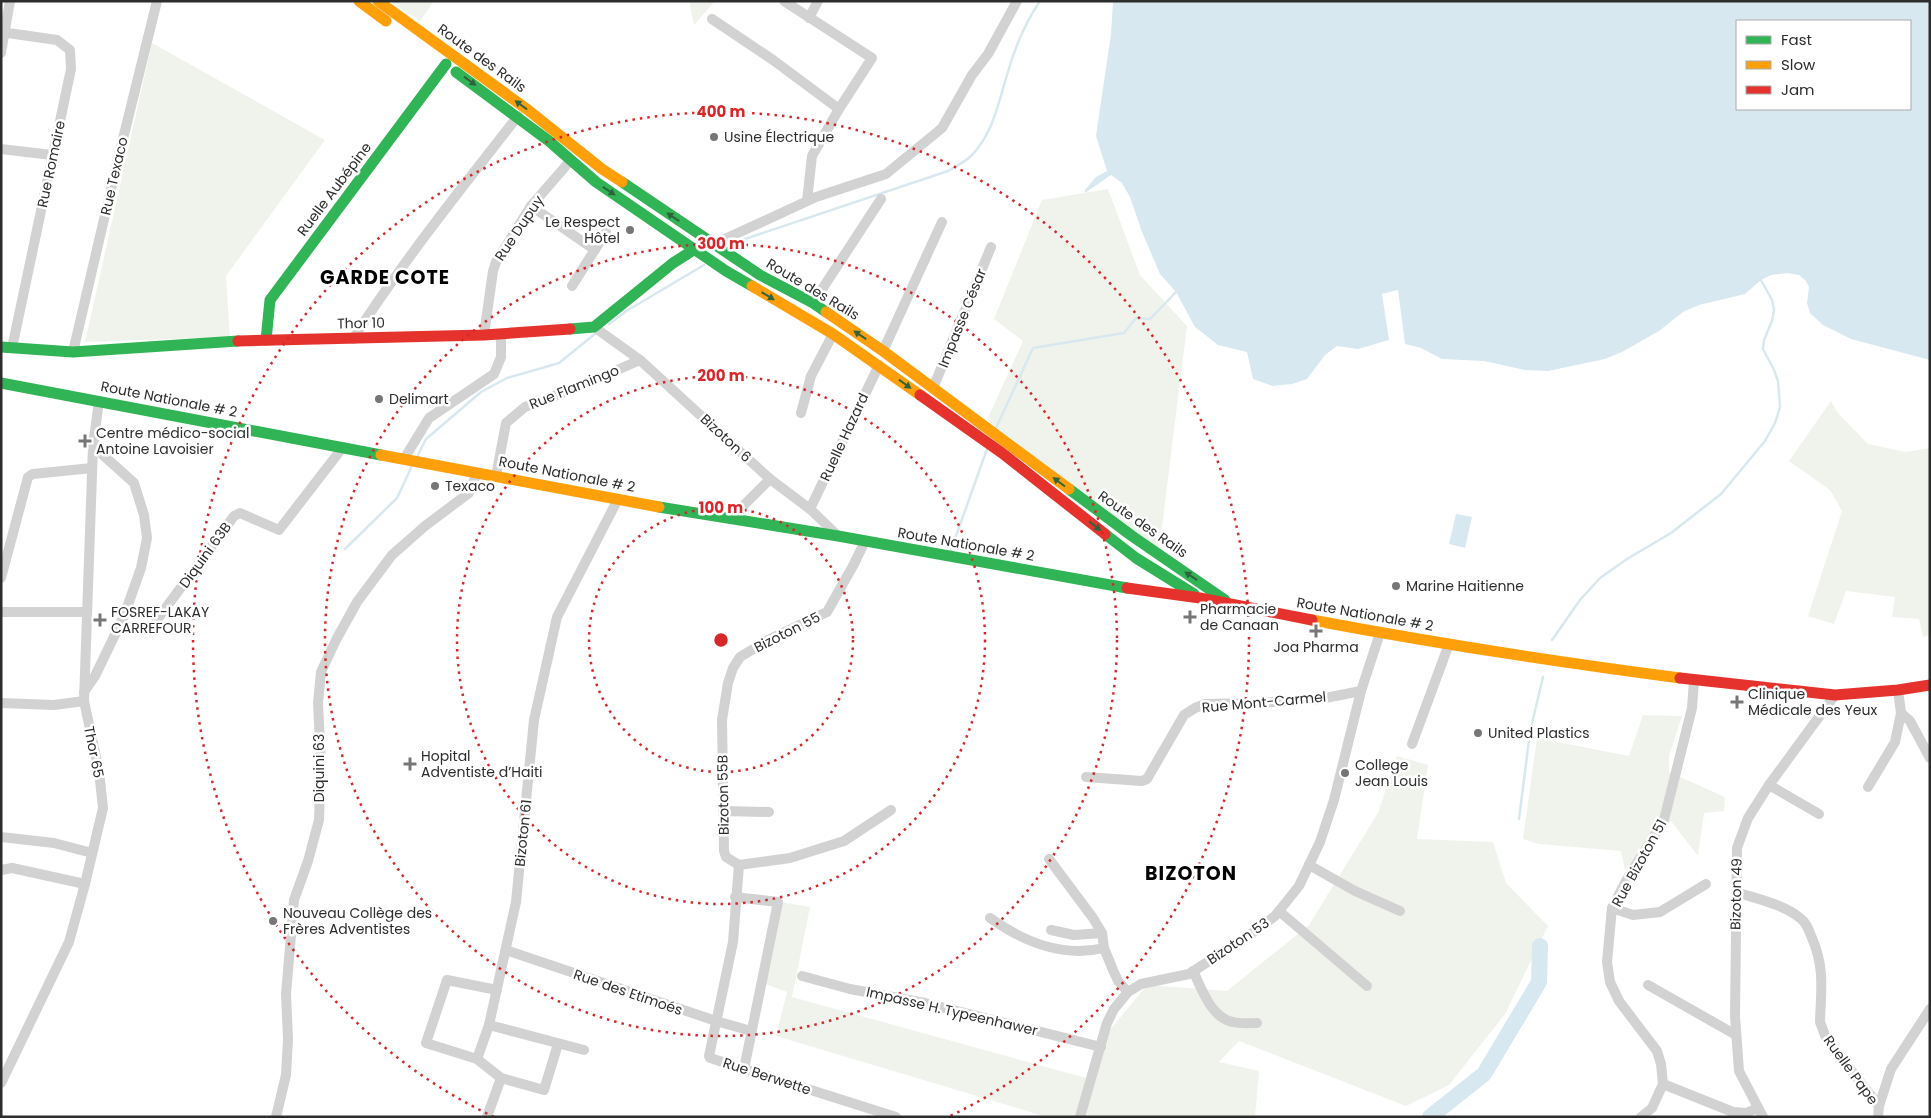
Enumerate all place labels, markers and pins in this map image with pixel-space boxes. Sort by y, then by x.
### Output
place label: Usine Électrique [724,127,835,147]
marker: Usine Électrique [708,131,720,143]
place label: Le Respect Hôtel [545,212,620,248]
marker: Le Respect Hôtel [624,224,636,236]
place label: Delimart [389,389,449,409]
marker: Delimart [373,393,385,405]
place label: Centre médico-social Antoine Lavoisier [96,423,249,459]
marker: Centre médico-social Antoine Lavoisier [78,434,92,448]
place label: Texaco [445,476,495,496]
marker: Texaco [429,480,441,492]
place label: Marine Haitienne [1406,576,1524,596]
marker: Marine Haitienne [1390,580,1402,592]
place label: Pharmacie de Canaan [1200,599,1279,635]
place label: FOSREF-LAKAY CARREFOUR [111,602,209,638]
marker: Pharmacie de Canaan [1184,611,1196,623]
marker: FOSREF-LAKAY CARREFOUR [93,613,107,627]
marker: Joa Pharma [1310,625,1322,637]
centre of rings [712,631,730,649]
place label: Joa Pharma [1273,637,1359,657]
place label: Clinique Médicale des Yeux [1748,684,1877,720]
marker: Clinique Médicale des Yeux [1730,695,1744,709]
place label: United Plastics [1488,723,1590,743]
marker: United Plastics [1472,727,1484,739]
place label: Hopital Adventiste d’Haiti [421,746,542,782]
place label: College Jean Louis [1355,755,1428,791]
marker: Hopital Adventiste d’Haiti [403,757,417,771]
marker: College Jean Louis [1339,767,1351,779]
place label: Nouveau Collège des Frères Adventistes [283,903,432,939]
marker: Nouveau Collège des Frères Adventistes [267,915,279,927]

